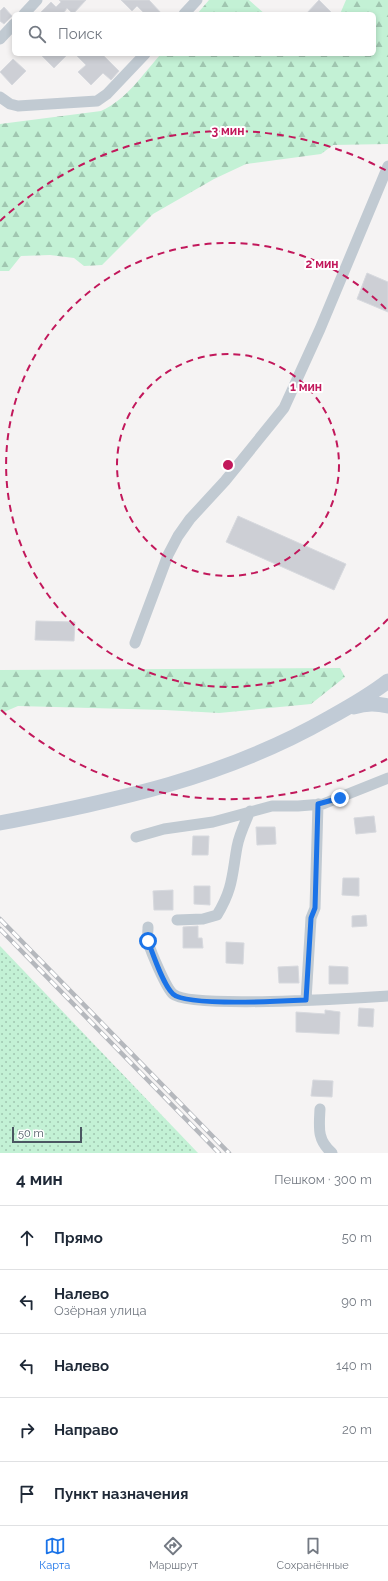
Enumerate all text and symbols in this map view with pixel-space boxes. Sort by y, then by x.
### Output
search box [12,12,376,56]
icon: search [26,23,48,45]
text: Поиск [58,25,103,43]
text: 3 мин [212,124,244,138]
text: 2 мин [305,257,339,271]
text: 1 мин [290,380,322,394]
centre of rings [221,458,235,472]
route end [331,789,349,807]
route start [139,932,157,950]
scale bar [12,1125,82,1144]
text: 50 m [18,1127,44,1140]
text: 4 мин [16,1169,63,1189]
text: Пешком · 300 m [274,1172,372,1187]
icon: ahead [16,1227,38,1249]
text: Прямо [54,1229,103,1247]
text: 50 m [342,1230,372,1245]
text: Налево [54,1285,109,1303]
icon: left [16,1291,38,1313]
text: 90 m [341,1294,372,1309]
text: Озёрная улица [54,1303,147,1318]
icon: left [16,1355,38,1377]
text: Налево [54,1357,109,1375]
text: 140 m [336,1358,372,1373]
icon: right [16,1419,38,1441]
text: Направо [54,1421,118,1439]
text: 20 m [342,1422,372,1437]
icon: arrive [16,1483,38,1505]
text: Пункт назначения [54,1485,188,1503]
tab: Карта [39,1535,70,1572]
tab: Маршрут [149,1535,198,1572]
tab: Сохранённые [277,1535,349,1572]

